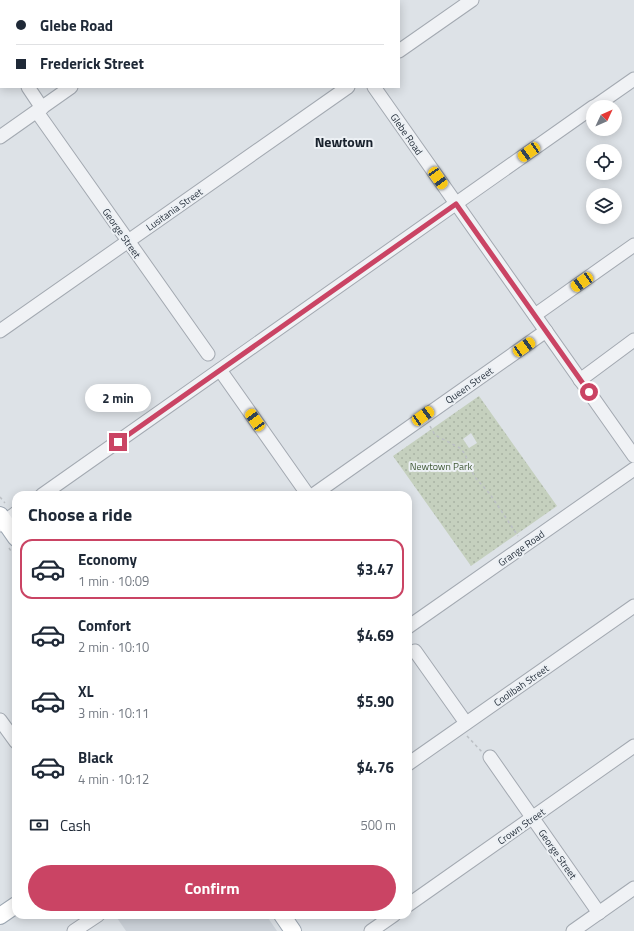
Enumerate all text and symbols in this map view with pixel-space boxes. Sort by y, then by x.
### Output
text: Glebe Road [40,14,113,37]
text: Frederick Street [40,52,144,75]
north arrow [586,100,622,136]
map controls [586,100,622,224]
street label: Glebe Road [387,110,426,158]
district label: Newtown [315,131,373,152]
car [516,140,542,164]
button: locate [586,144,622,180]
car [426,165,450,191]
street label: Lusitania Street [143,184,206,234]
button: layers [586,188,622,224]
street label: George Street [99,205,145,262]
car [569,270,595,294]
car [511,335,537,359]
street label: Queen Street [442,363,497,407]
route start [580,383,598,401]
callout: 2 min [85,384,151,412]
text: 2 min [102,388,134,408]
car [410,404,436,428]
car [243,407,267,433]
route end [109,433,127,451]
park label: Newtown Park [410,459,472,474]
text: Choose a ride [28,501,132,528]
street label: Grange Road [495,527,548,570]
text: Economy [78,548,137,571]
icon: car [30,551,66,587]
text: $3.47 [357,558,394,581]
text: 1 min · 10:09 [78,571,149,591]
text: Comfort [78,614,131,637]
icon: car [30,617,66,653]
text: $4.69 [357,624,394,647]
text: 2 min · 10:10 [78,637,149,657]
street label: Coolibah Street [491,661,552,710]
text: XL [78,680,94,703]
icon: car [30,683,66,719]
text: $5.90 [357,690,394,713]
text: 3 min · 10:11 [78,703,149,723]
text: Black [78,746,113,769]
icon: car [30,749,66,785]
text: $4.76 [357,756,394,779]
text: 4 min · 10:12 [78,769,149,789]
street label: Crown Street [494,804,548,848]
icon: cash [28,814,50,836]
text: Cash [60,814,91,837]
text: 500 m [360,815,396,835]
street label: George Street [535,826,581,883]
button: Confirm [28,865,396,911]

